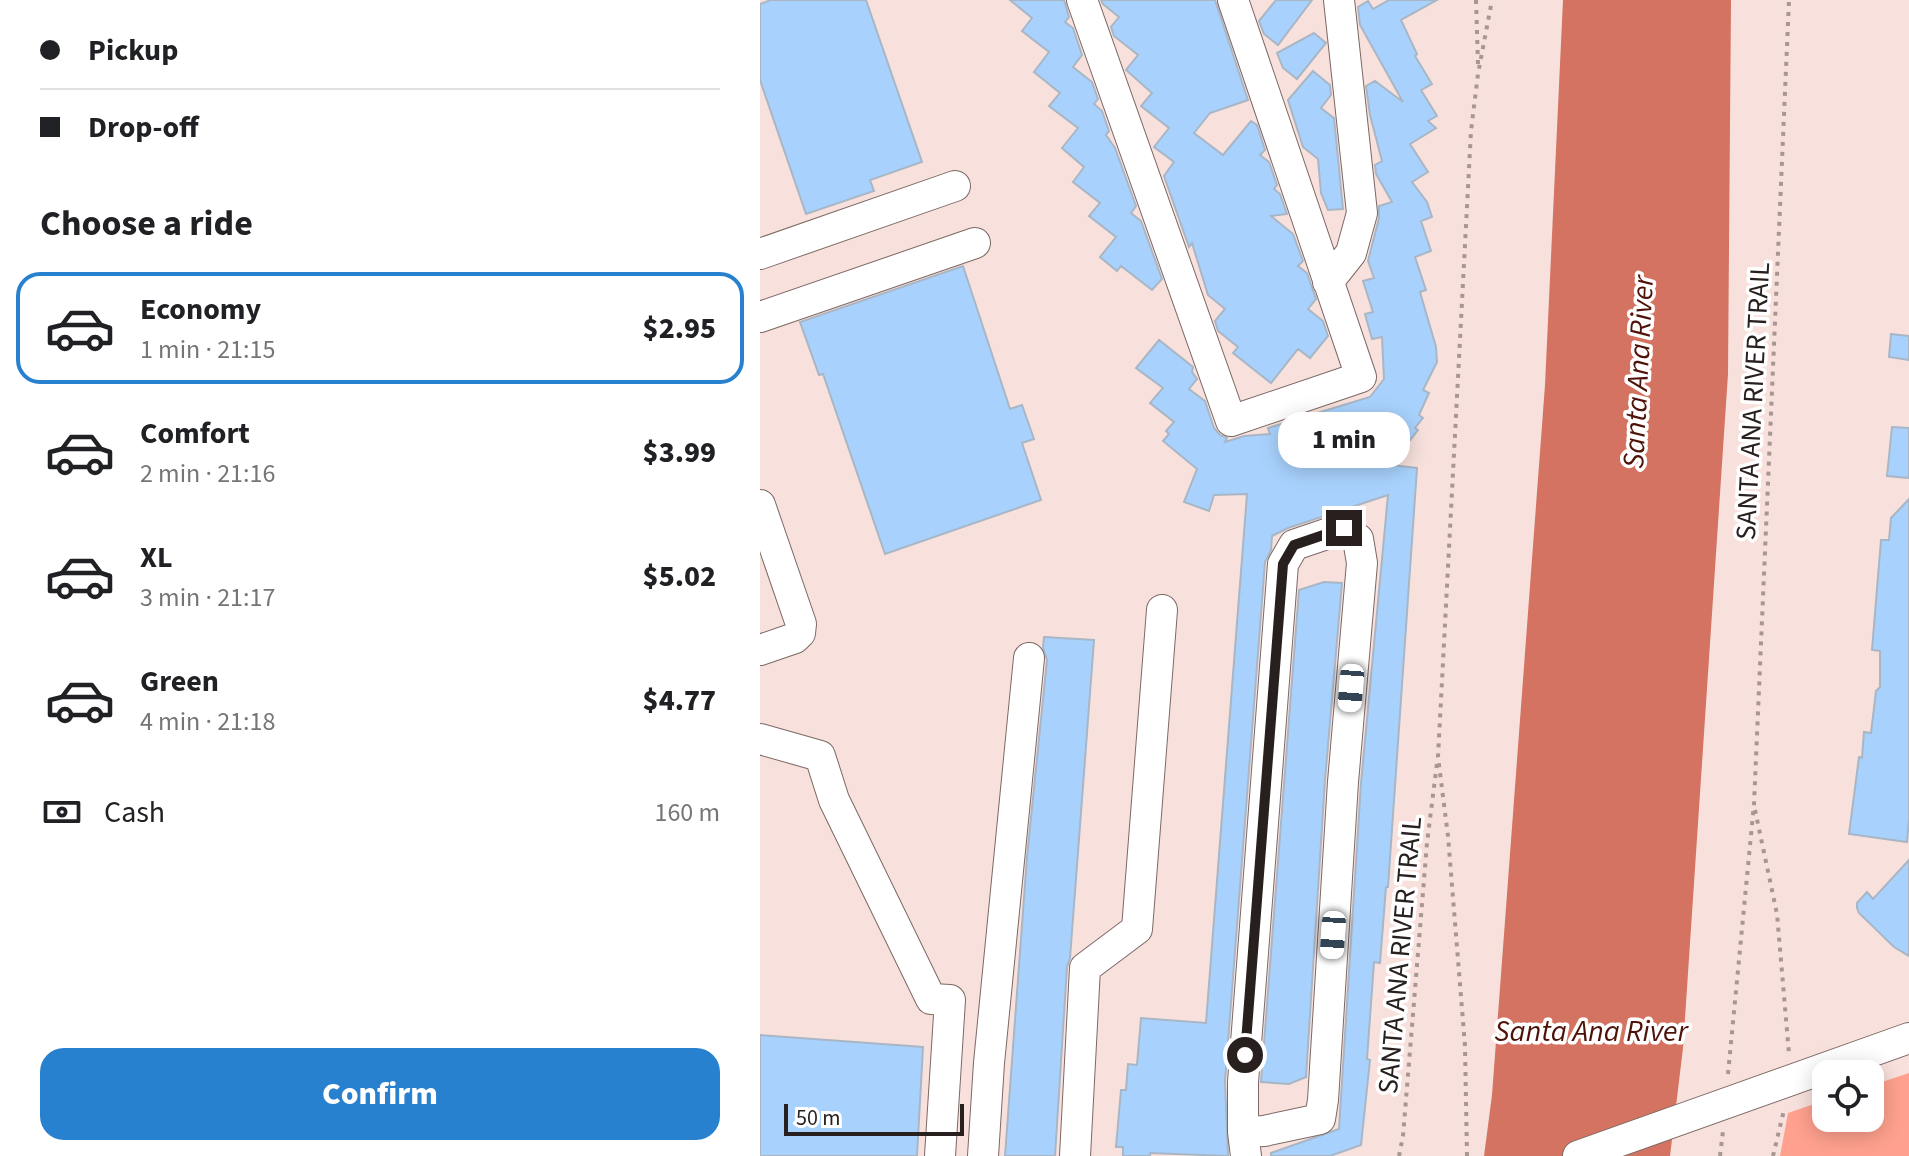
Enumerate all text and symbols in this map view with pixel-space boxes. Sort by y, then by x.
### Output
text: Pickup [88,29,178,72]
text: Drop-off [88,106,199,149]
text: Choose a ride [40,198,253,249]
street label: SANTA ANA RIVER TRAIL [1726,261,1780,541]
water label: Santa Ana River [1612,273,1665,470]
text: Economy [140,288,261,331]
icon: car [44,292,116,364]
text: $2.95 [643,307,716,350]
text: 1 min · 21:15 [140,331,275,368]
text: Comfort [140,412,250,455]
callout: 1 min [1278,412,1410,468]
icon: car [44,416,116,488]
text: 1 min [1312,421,1376,458]
text: $3.99 [643,431,716,474]
text: 2 min · 21:16 [140,455,275,492]
route end [1326,510,1362,546]
text: XL [140,536,173,579]
icon: car [44,540,116,612]
text: $5.02 [643,555,716,598]
text: 3 min · 21:17 [140,579,275,616]
text: Green [140,660,219,703]
car [1337,663,1365,713]
icon: car [44,664,116,736]
text: $4.77 [643,679,716,722]
text: 4 min · 21:18 [140,703,275,740]
icon: cash [40,790,84,834]
text: Cash [104,791,165,834]
text: 160 m [654,794,720,831]
street label: SANTA ANA RIVER TRAIL [1368,815,1432,1095]
car [1319,910,1347,960]
water label: Santa Ana River [1494,1010,1689,1053]
route start [1227,1037,1263,1073]
button: Confirm [40,1048,720,1140]
map controls [1812,1060,1884,1132]
button: locate [1812,1060,1884,1132]
scale bar [784,1100,964,1136]
text: 50 m [796,1102,841,1134]

